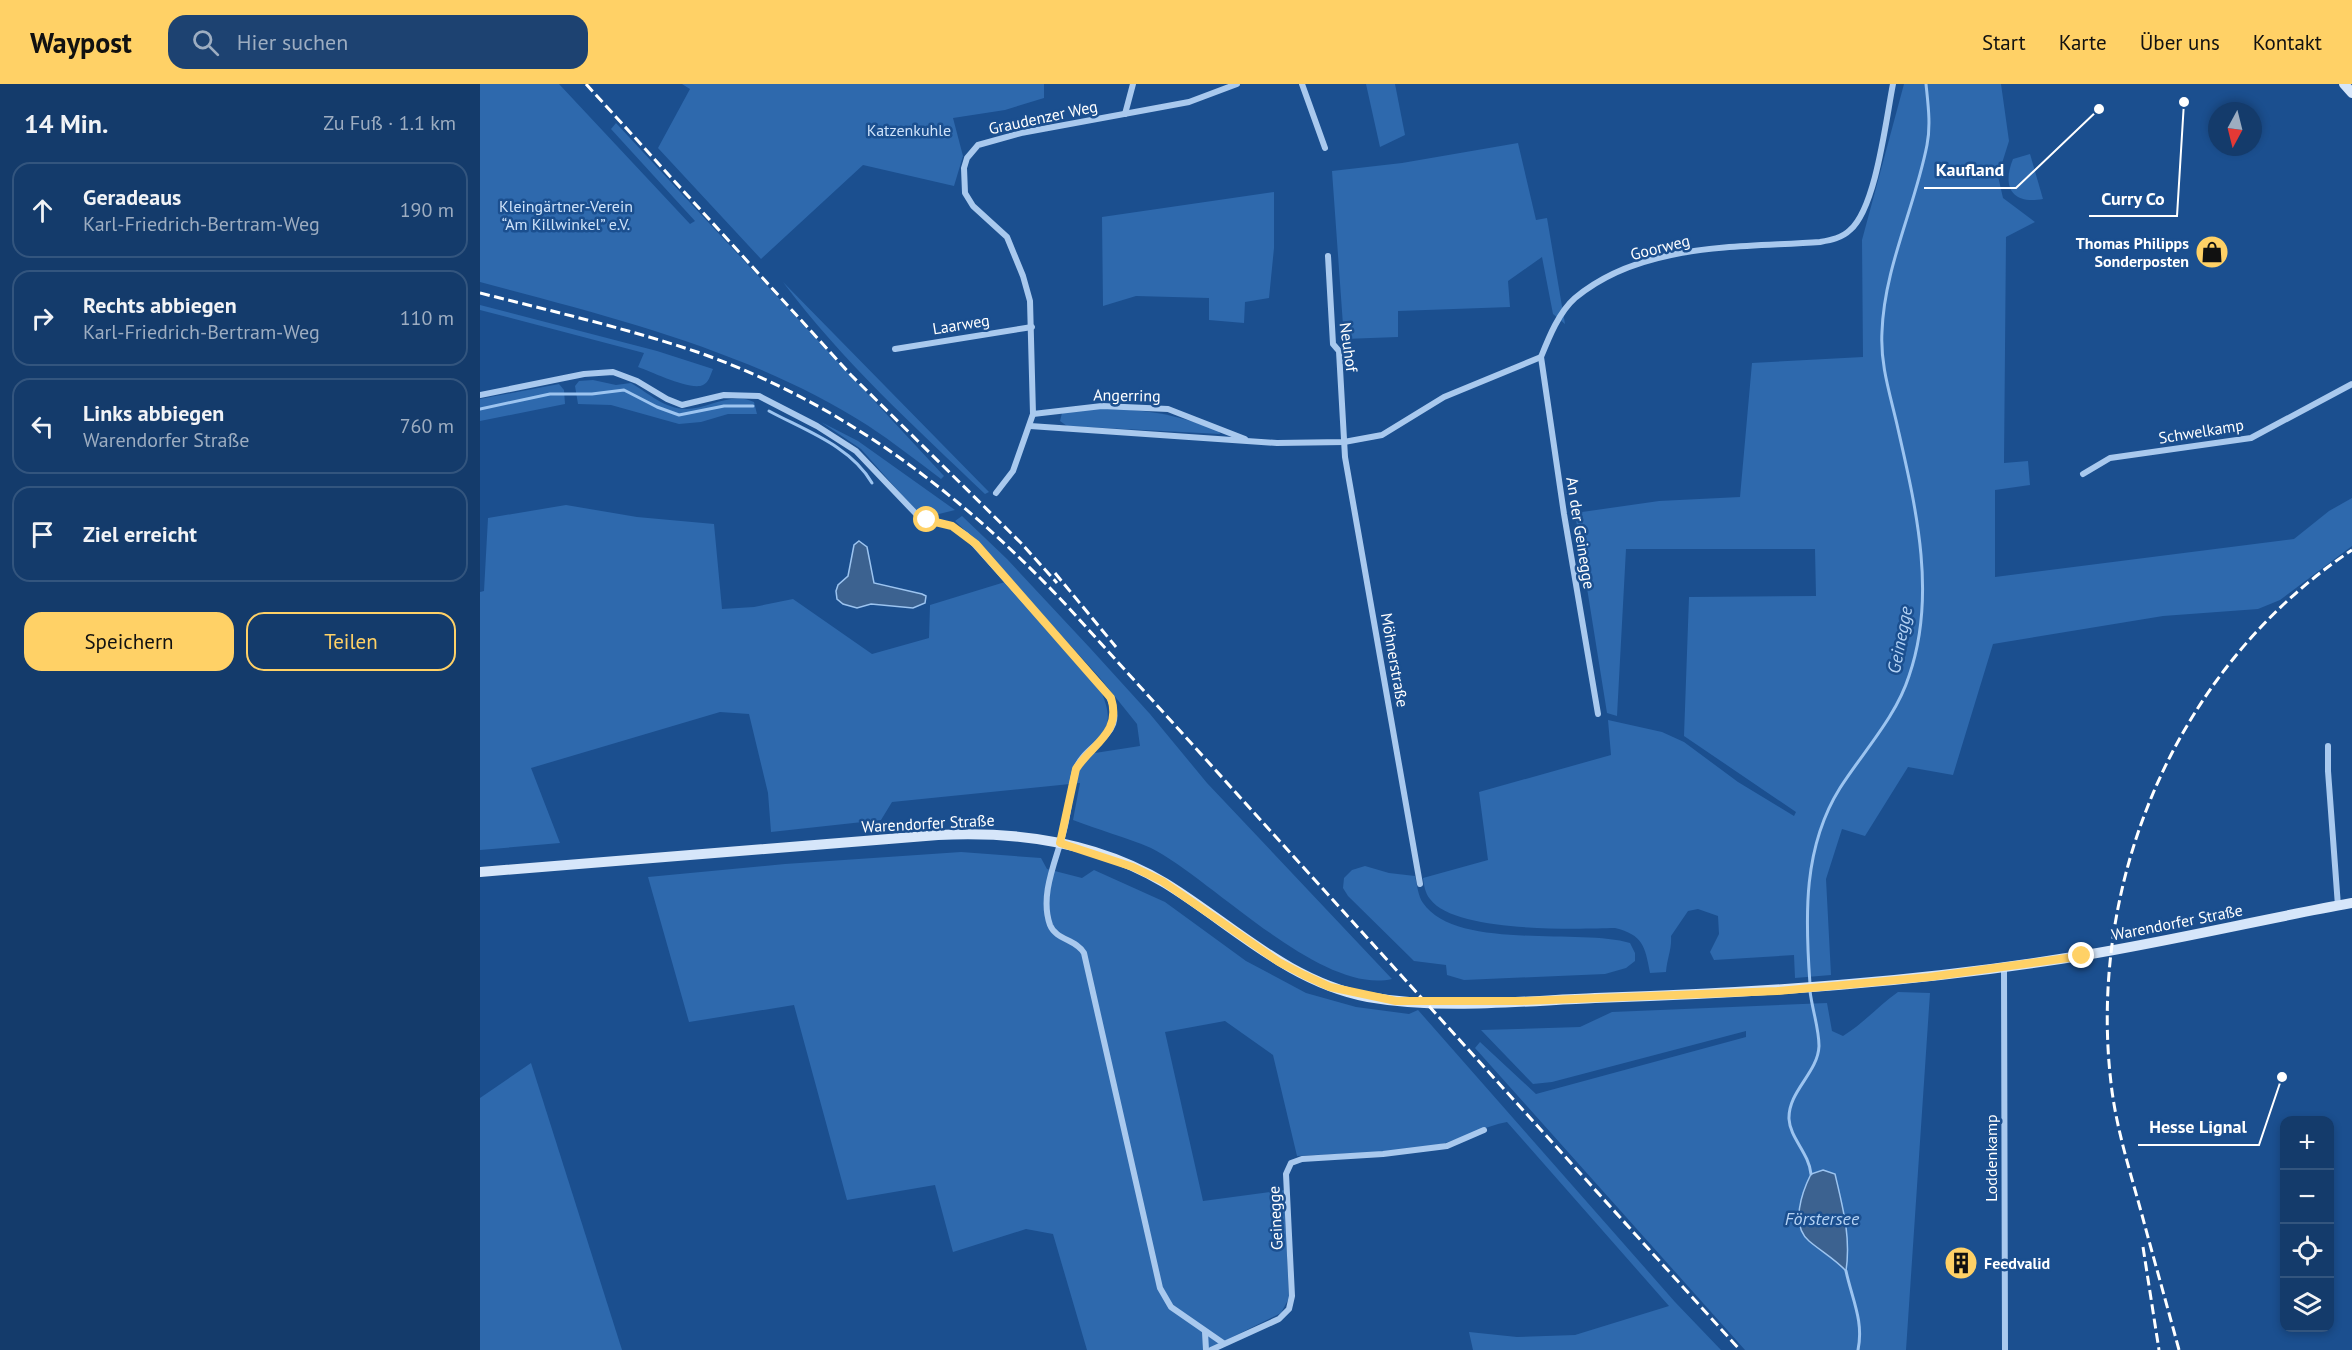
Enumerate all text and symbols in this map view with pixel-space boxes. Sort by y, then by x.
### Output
search box [168,15,588,69]
text: Waypost [30,24,132,61]
icon: search [189,26,222,59]
text: Hier suchen [237,28,348,56]
text: Start [1982,29,2026,56]
text: Karte [2059,29,2107,56]
text: Über uns [2140,29,2220,56]
text: Kontakt [2253,29,2322,56]
street label: Graudenzer Weg [987,96,1099,138]
north arrow [2208,102,2262,156]
text: 14 Min. [24,107,108,140]
text: Zu Fuß · 1.1 km [323,110,456,136]
park label: Katzenkuhle [867,120,951,140]
callout: Kaufland [1924,152,2016,188]
text: Kaufland [1936,158,2004,181]
callout: Curry Co [2089,180,2177,216]
text: Geradeaus [83,183,181,211]
text: Curry Co [2101,187,2165,210]
icon: ahead [26,194,59,227]
park label: Kleingärtner-Verein “Am Killwinkel” e.V. [499,196,633,234]
text: 190 m [400,197,454,223]
text: Karl-Friedrich-Bertram-Weg [83,211,320,237]
street label: Goorweg [1628,230,1692,264]
place label: Thomas Philipps Sonderposten [2076,233,2189,271]
shop icon: Thomas Philipps Sonderposten [2194,234,2230,270]
text: Rechts abbiegen [83,291,237,319]
icon: right [26,302,59,335]
text: 110 m [400,305,454,331]
street label: Laarweg [931,310,991,338]
text: Karl-Friedrich-Bertram-Weg [83,319,320,345]
street label: Neuhof [1336,321,1362,374]
street label: Angerring [1093,384,1161,406]
text: Links abbiegen [83,399,224,427]
icon: left [26,410,59,443]
text: 760 m [400,413,454,439]
street label: Schwelkamp [2157,414,2245,448]
text: Warendorfer Straße [83,427,249,453]
street label: An der Geinegge [1562,476,1600,590]
route start [913,506,939,532]
icon: arrive [26,518,59,551]
text: Ziel erreicht [83,520,197,548]
water label: Geinegge [1882,604,1917,675]
street label: Möhnerstraße [1377,611,1413,709]
button: Speichern [24,612,234,671]
button: Teilen [246,612,456,671]
street label: Warendorfer Straße [861,810,995,836]
street label: Warendorfer Straße [2110,899,2244,945]
route end [2068,942,2094,968]
callout: Hesse Lignal [2138,1109,2259,1145]
street label: Loddenkamp [1981,1114,2001,1202]
text: Hesse Lignal [2149,1115,2247,1138]
map controls [2280,1116,2334,1332]
button: + [2280,1116,2334,1170]
button: − [2280,1170,2334,1224]
street label: Geinegge [1263,1185,1287,1251]
water label: Förstersee [1785,1207,1860,1230]
button: locate [2280,1224,2334,1278]
building icon: Feedvalid [1943,1245,1979,1281]
place label: Feedvalid [1984,1253,2050,1273]
button: layers [2280,1278,2334,1332]

